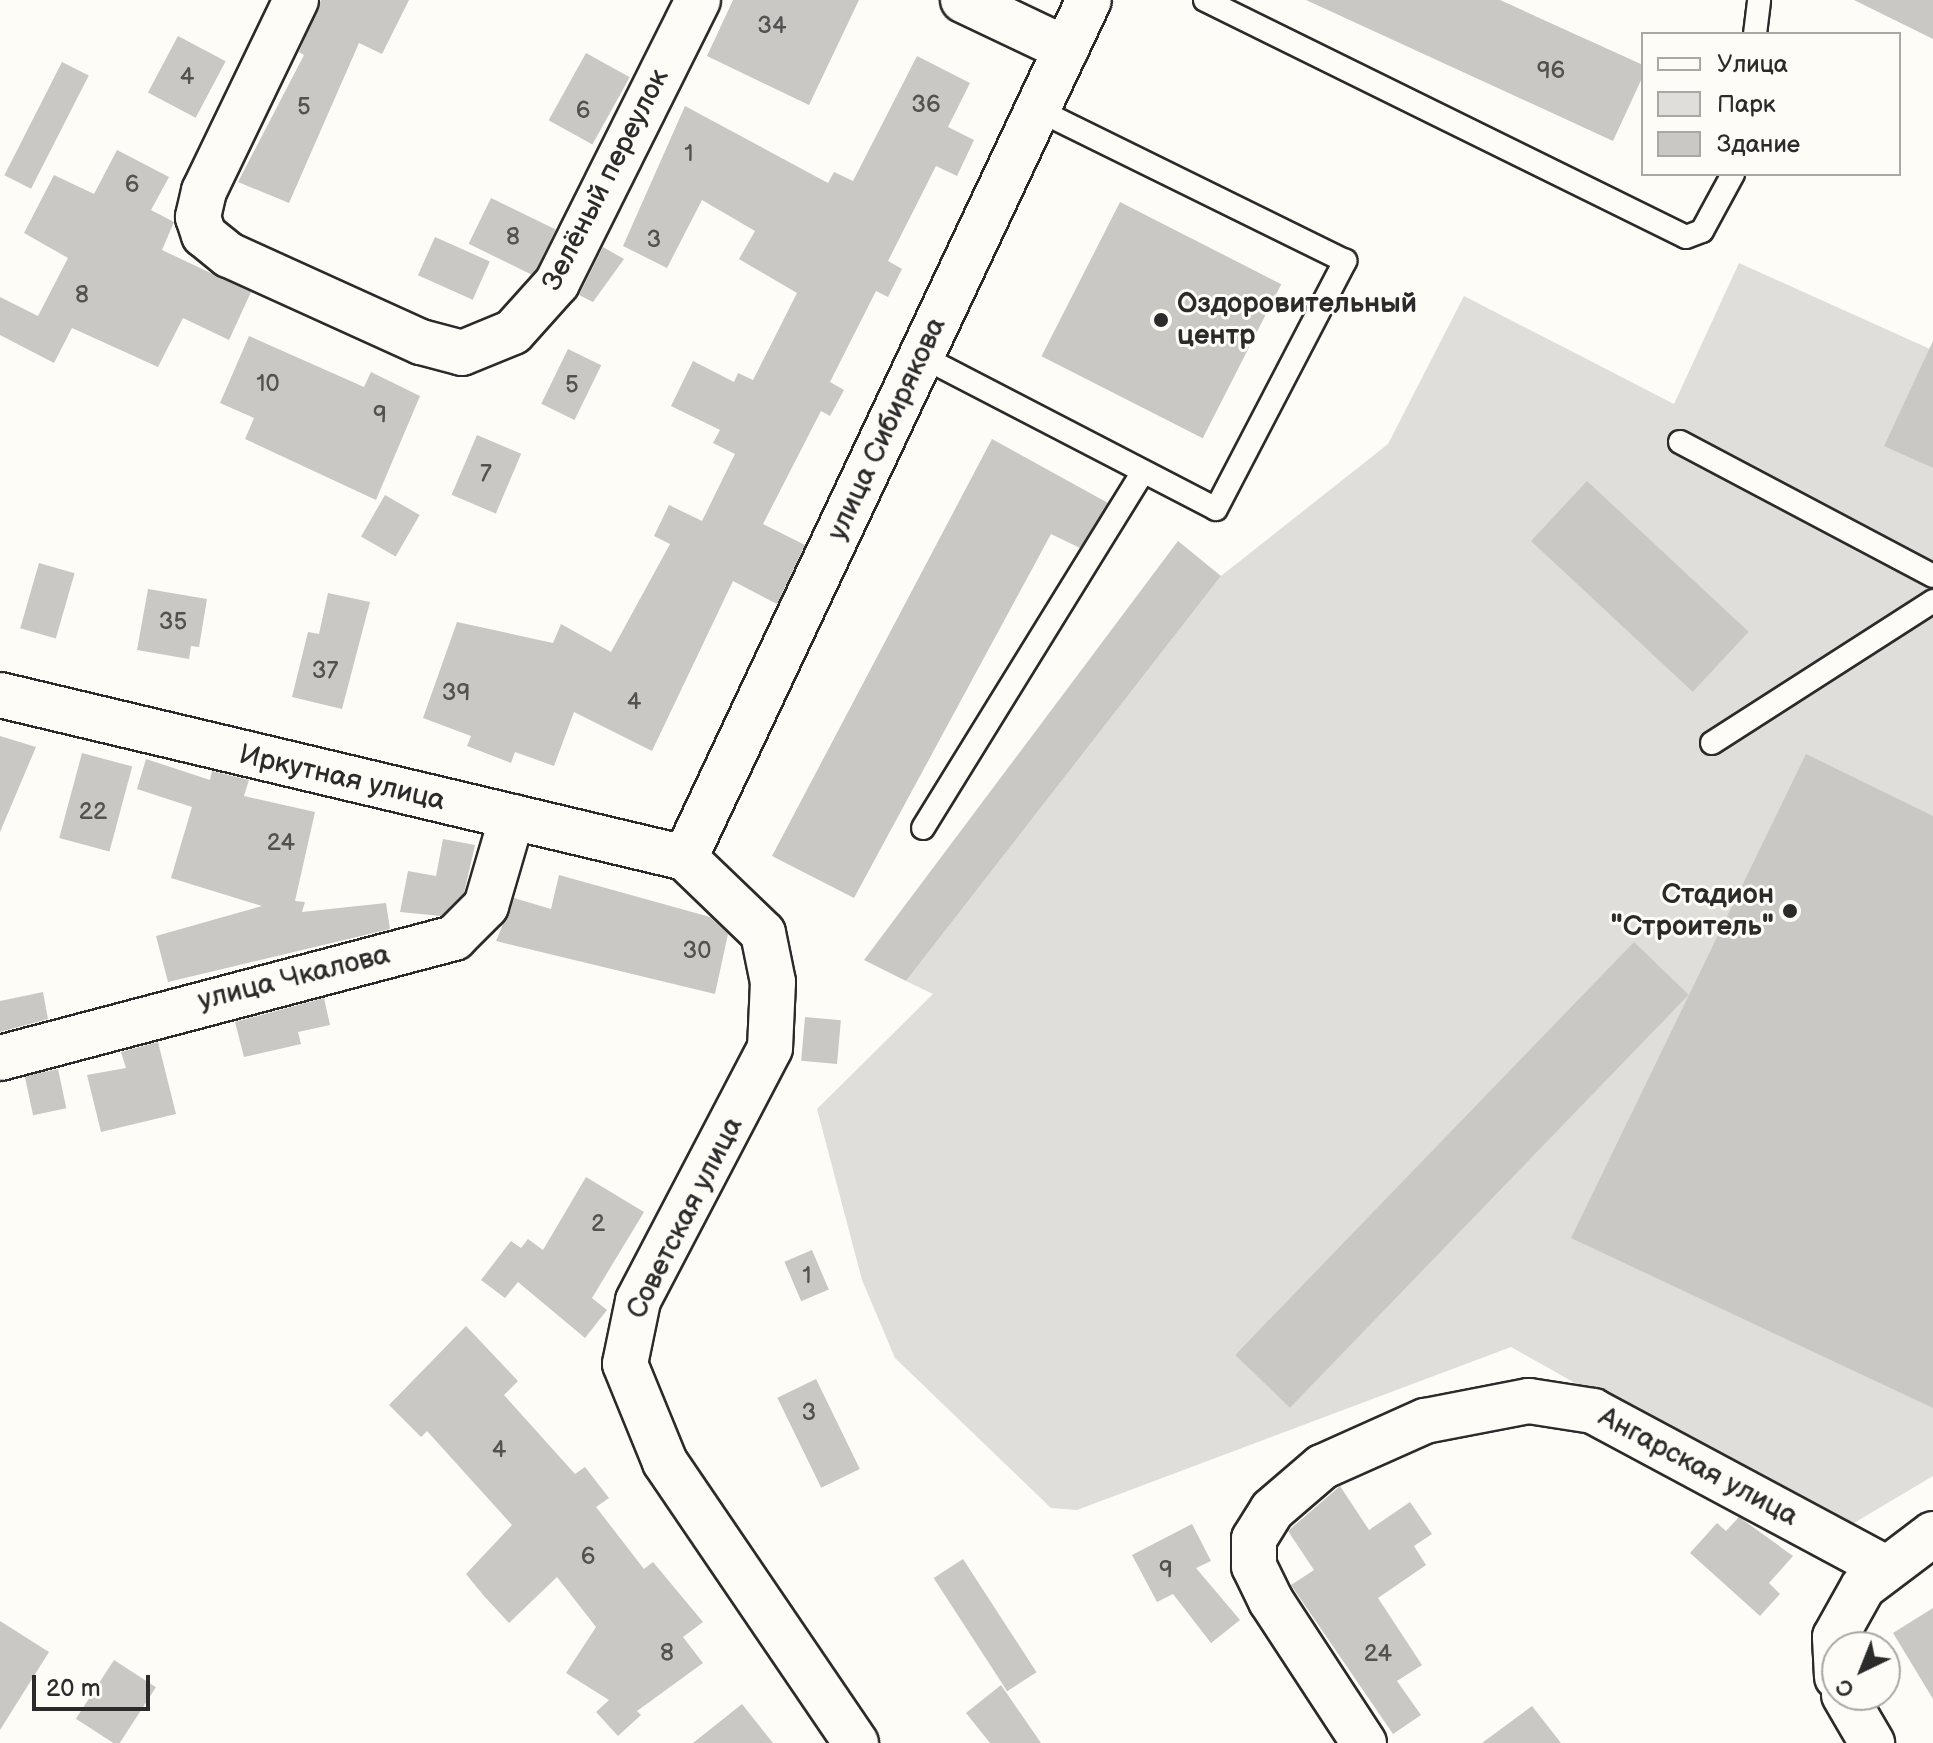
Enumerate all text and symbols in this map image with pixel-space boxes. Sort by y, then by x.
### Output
house number: 34 [757,12,787,40]
legend [1641,32,1901,176]
text: Улица [1717,50,1788,79]
house number: 96 [1537,57,1565,85]
house number: 4 [180,63,194,91]
street label: Зелёный переулок [536,64,676,296]
text: Парк [1717,90,1775,119]
house number: 36 [911,91,941,119]
house number: 5 [297,93,311,121]
house number: 6 [576,97,590,125]
text: Здание [1717,130,1800,159]
house number: 1 [684,140,694,168]
house number: 6 [125,171,139,199]
house number: 8 [506,223,520,251]
house number: 3 [647,226,661,254]
house number: 8 [75,281,89,309]
place label: Оздоровительный центр [1177,287,1417,353]
marker: Оздоровительный центр [1152,311,1170,329]
street label: улица Сибирякова [821,312,953,546]
house number: 10 [256,370,280,398]
house number: 5 [565,371,579,399]
house number: 9 [373,401,387,429]
house number: 7 [480,460,492,488]
house number: 35 [159,608,187,636]
house number: 37 [312,657,338,685]
house number: 39 [442,679,470,707]
house number: 4 [627,688,641,716]
street label: Иркутная улица [236,738,448,818]
house number: 22 [79,798,107,826]
house number: 24 [267,829,295,857]
place label: Стадион "Строитель" [1610,878,1774,944]
marker: Стадион "Строитель" [1781,902,1799,920]
house number: 30 [683,937,711,965]
street label: улица Чкалова [195,938,393,1018]
street label: Советская улица [620,1112,750,1324]
house number: 2 [591,1210,605,1238]
house number: 1 [802,1262,812,1290]
house number: 3 [802,1399,816,1427]
street label: Ангарская улица [1593,1400,1803,1534]
house number: 4 [492,1436,506,1464]
house number: 6 [581,1543,595,1571]
house number: 9 [1159,1556,1173,1584]
north arrow [1821,1631,1901,1711]
house number: 8 [660,1639,674,1667]
house number: 24 [1364,1640,1392,1668]
scale bar [36,1659,154,1709]
text: С [1831,1672,1860,1703]
text: 20 m [46,1674,101,1703]

